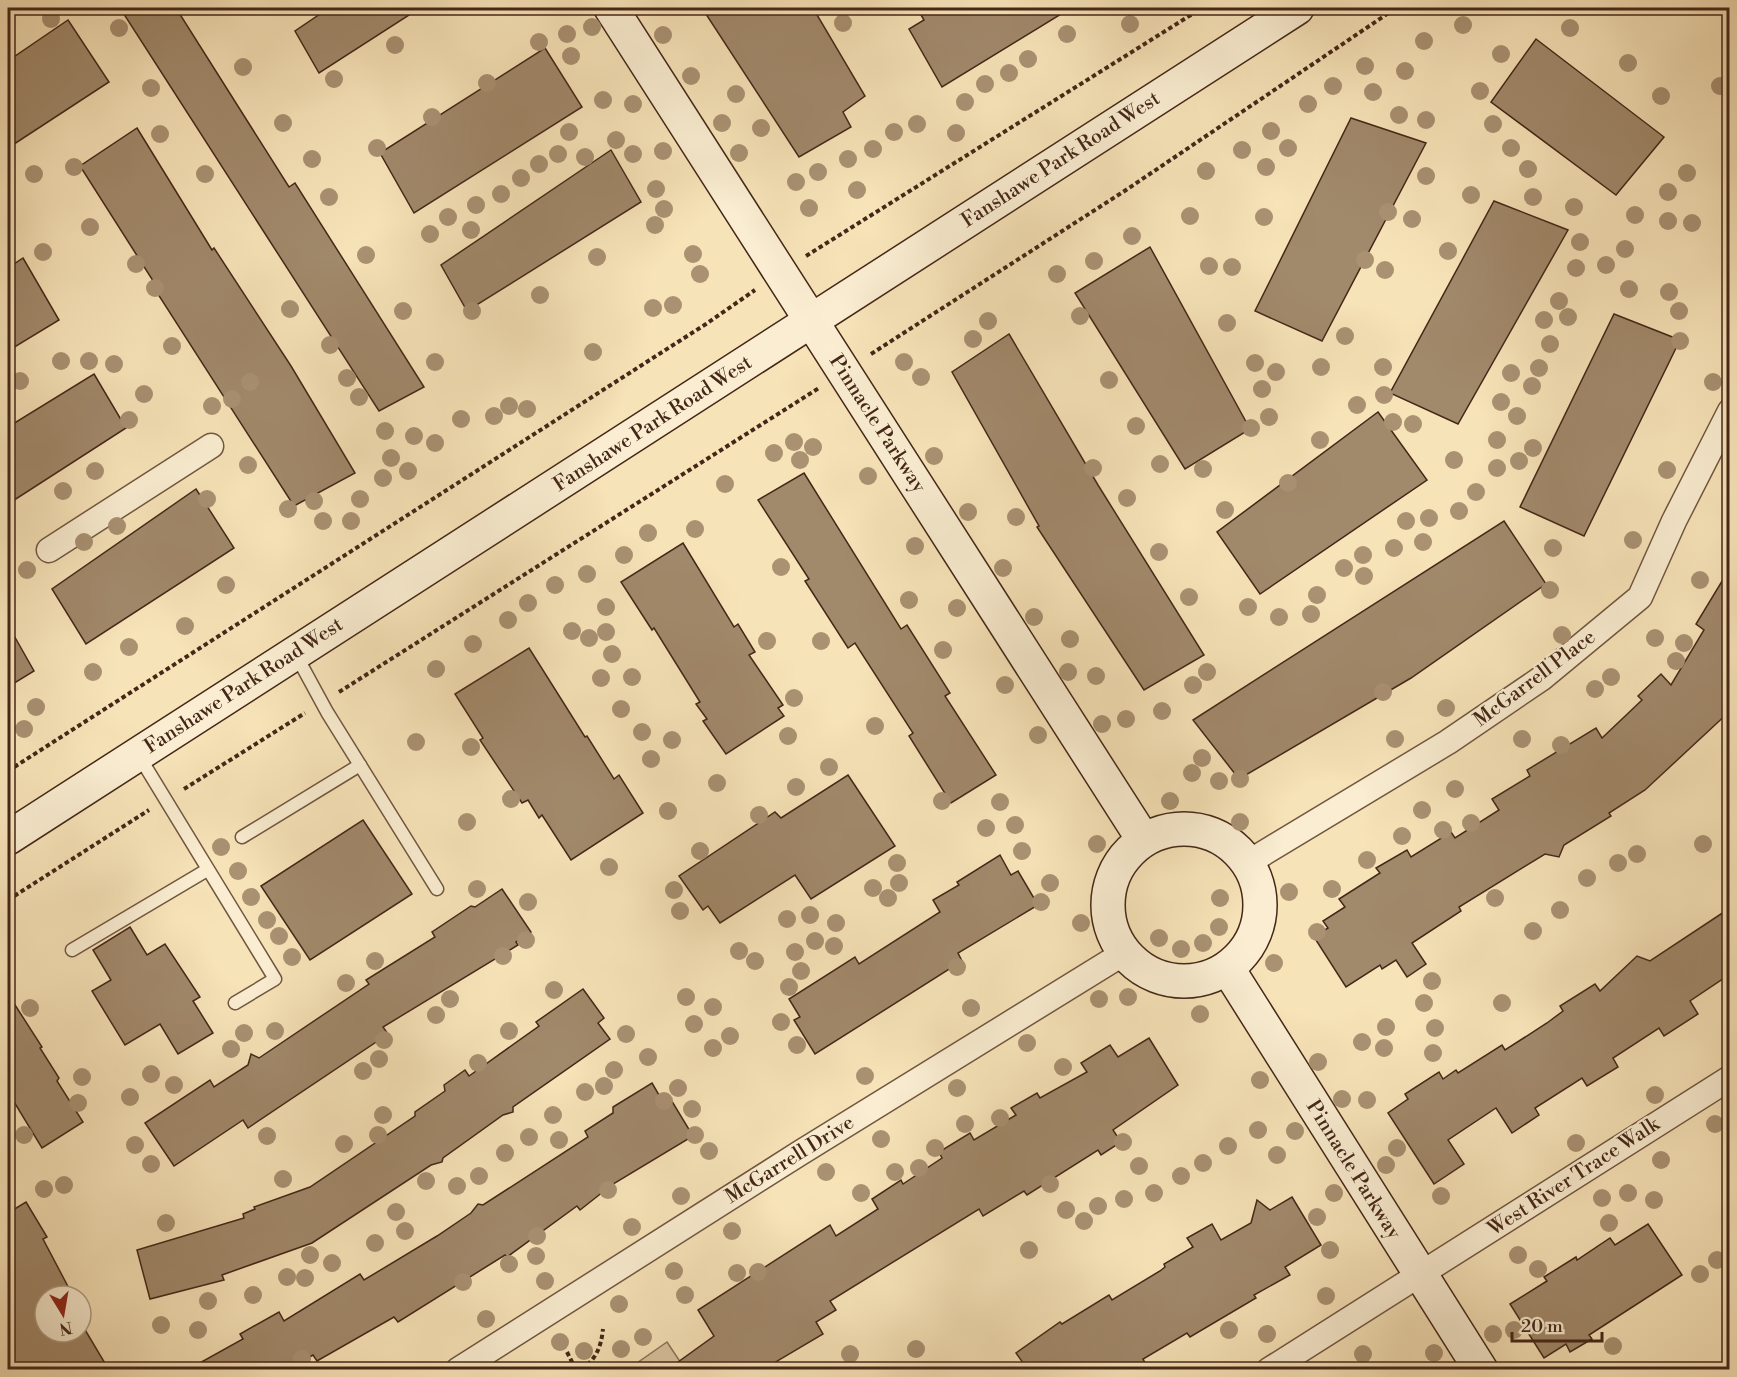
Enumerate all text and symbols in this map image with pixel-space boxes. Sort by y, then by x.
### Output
street label: Fanshawe Park Road West [957,86,1165,234]
street label: Fanshawe Park Road West [549,350,757,498]
street label: Pinnacle Parkway [823,350,931,498]
street label: Fanshawe Park Road West [140,612,348,760]
street label: McGarrell Place [1469,625,1601,733]
street label: Pinnacle Parkway [1300,1096,1406,1244]
street label: McGarrell Drive [721,1110,859,1210]
street label: West River Trace Walk [1483,1111,1666,1242]
north arrow [33,1284,93,1344]
scale bar [1512,1305,1602,1343]
text: 20 m [1521,1315,1563,1338]
text: N [57,1317,74,1339]

